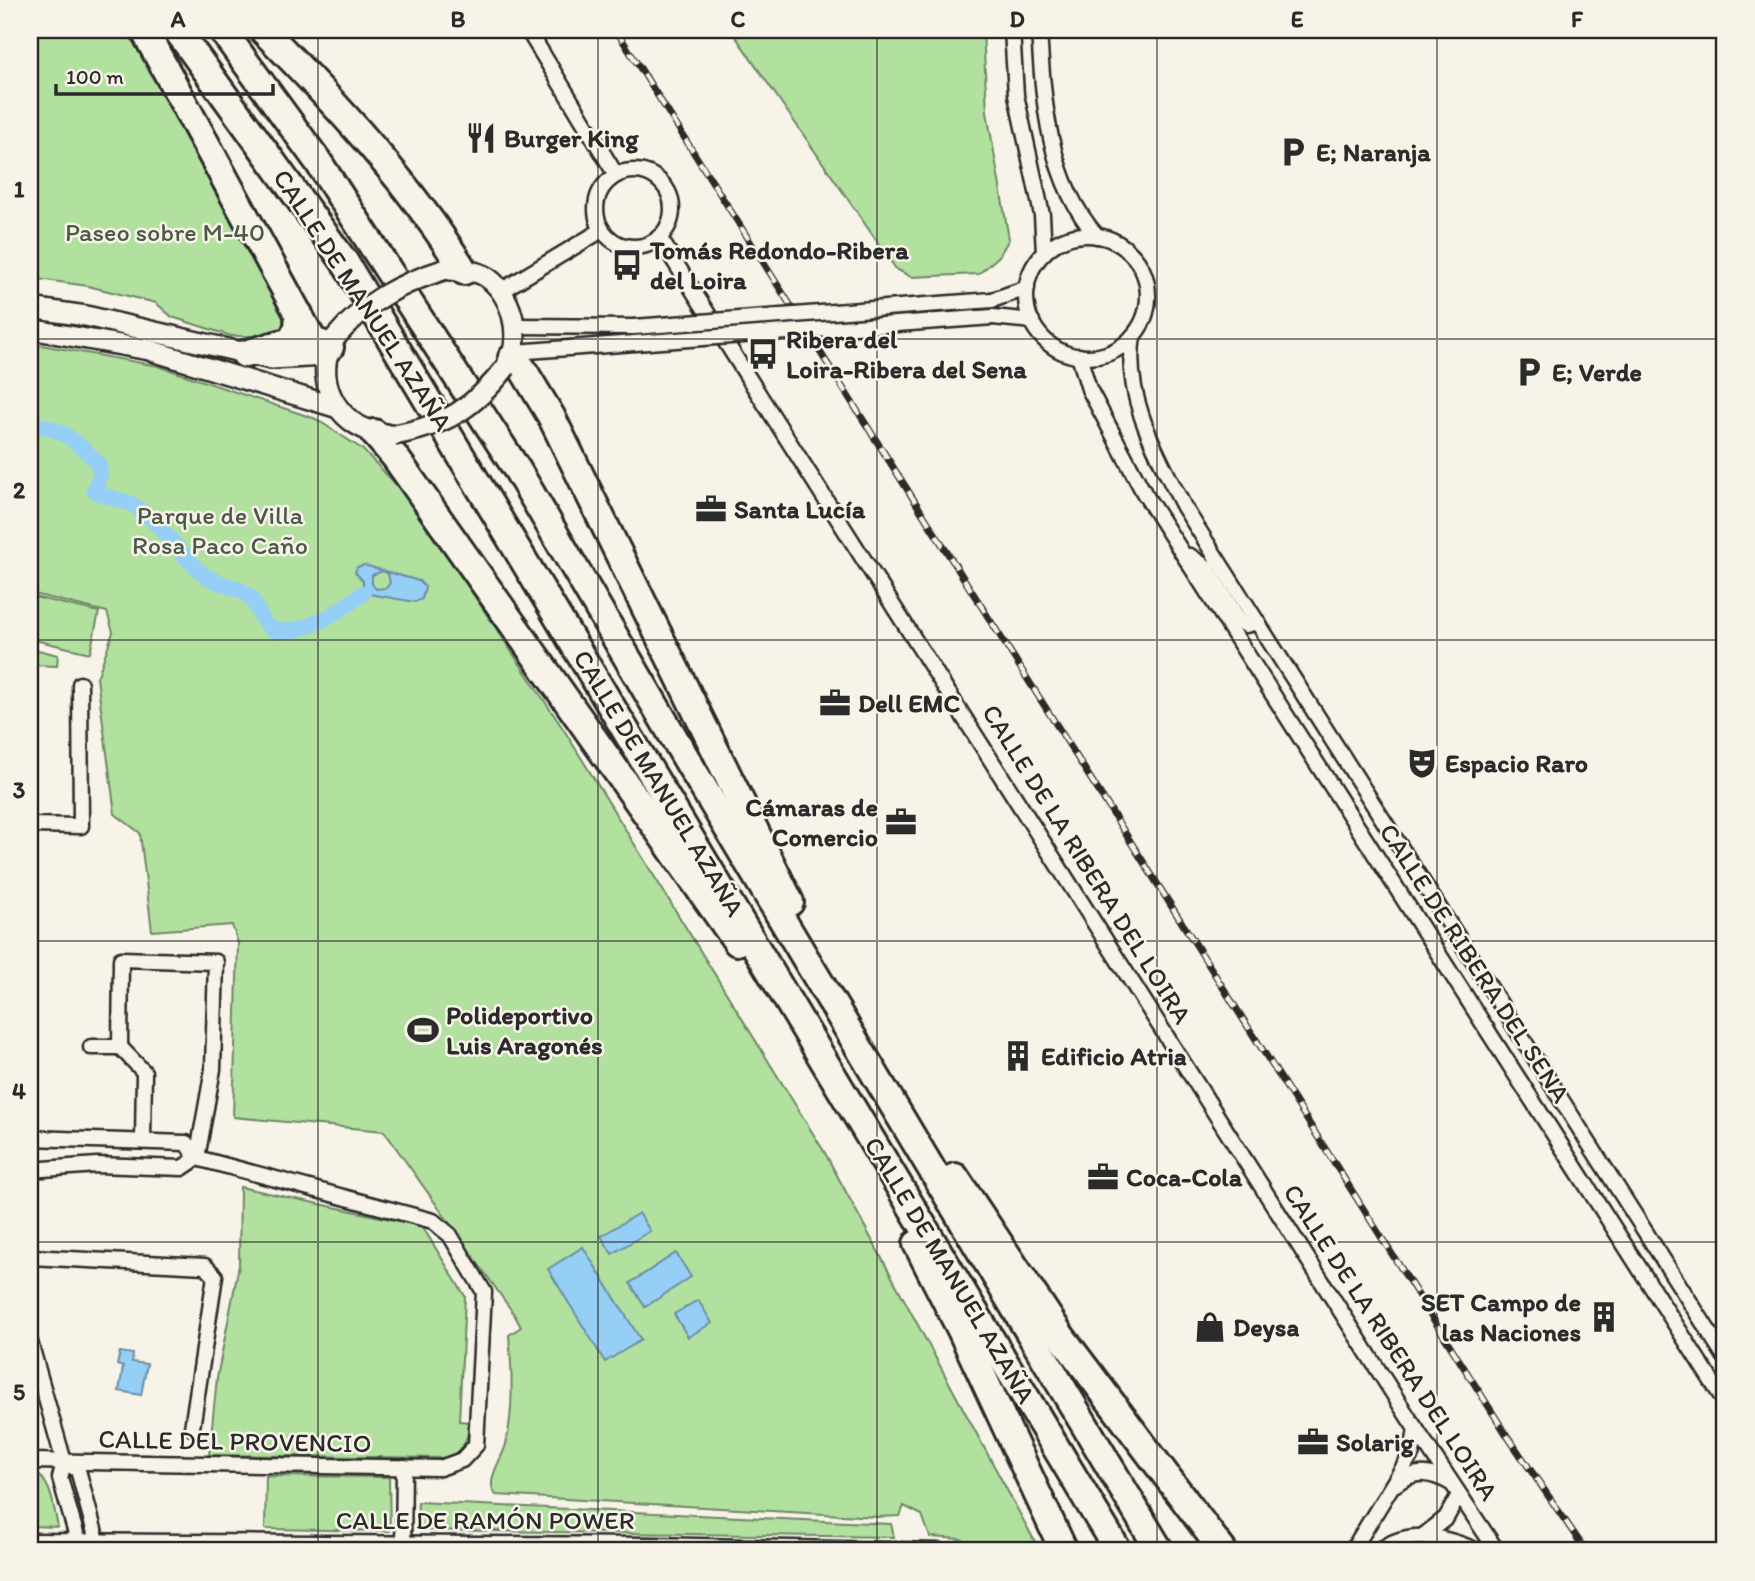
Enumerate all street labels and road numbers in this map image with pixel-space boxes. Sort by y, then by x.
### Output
street label: CALLE DE MANUEL AZAÑA [266,163,460,437]
street label: CALLE DE MANUEL AZAÑA [567,644,752,922]
street label: CALLE DE LA RIBERA DEL LOIRA [975,698,1199,1030]
street label: CALLE DE RIBERA DEL SENA [1373,817,1577,1109]
street label: CALLE DE MANUEL AZAÑA [858,1131,1043,1409]
street label: CALLE DE LA RIBERA DEL LOIRA [1277,1178,1506,1506]
street label: CALLE DEL PROVENCIO [98,1423,372,1459]
street label: CALLE DE RAMÓN POWER [336,1504,634,1536]

